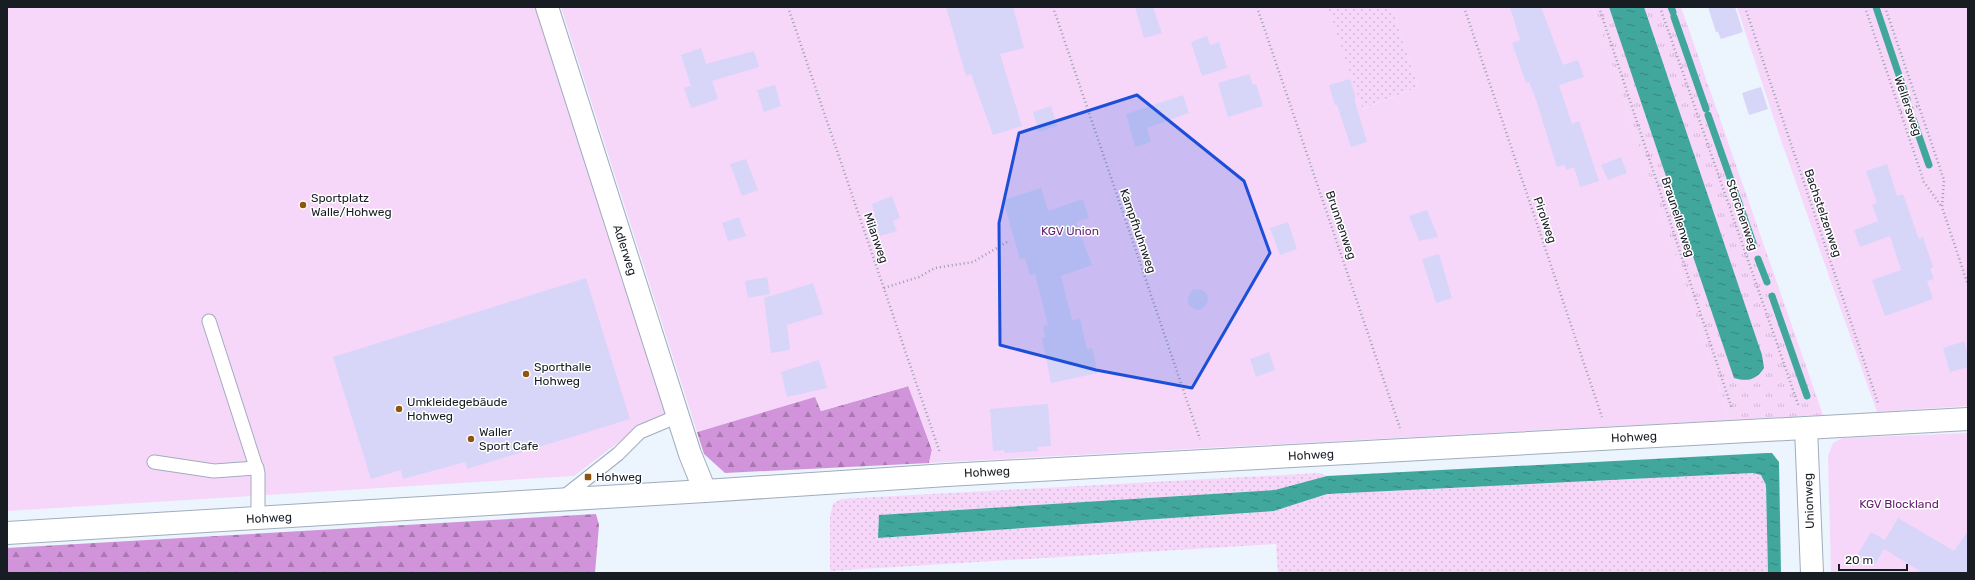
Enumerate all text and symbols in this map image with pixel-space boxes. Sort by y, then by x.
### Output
street label: Wellersweg [1891,74,1925,138]
street label: Bachstelzenweg [1801,167,1845,259]
street label: Braunellenweg [1658,175,1698,259]
street label: Storchenweg [1723,177,1761,253]
street label: Kampfhuhnweg [1117,187,1159,275]
street label: Brunnenweg [1323,189,1359,261]
place label: Sportplatz Walle/Hohweg [311,191,392,219]
street label: Pirolweg [1531,195,1559,245]
marker: Sportplatz Walle/Hohweg [298,200,308,210]
street label: Milanweg [861,211,891,265]
street label: Adlerweg [610,223,640,277]
park label: KGV Union [1041,224,1099,238]
place label: Sporthalle Hohweg [534,360,592,388]
marker: Sporthalle Hohweg [521,369,531,379]
place label: Umkleidegebäude Hohweg [407,395,508,423]
marker: Umkleidegebäude Hohweg [394,404,404,414]
place label: Waller Sport Cafe [479,425,539,453]
street label: Hohweg [1611,429,1657,445]
marker: Waller Sport Cafe [466,434,476,444]
street label: Hohweg [1288,447,1334,463]
street label: Hohweg [964,464,1010,480]
place label: Hohweg [596,470,642,484]
marker: Hohweg [583,472,593,482]
street label: Unionweg [1801,473,1817,529]
park label: KGV Blockland [1859,497,1939,511]
street label: Hohweg [246,510,292,526]
scale bar [1839,546,1907,572]
text: 20 m [1845,553,1873,567]

